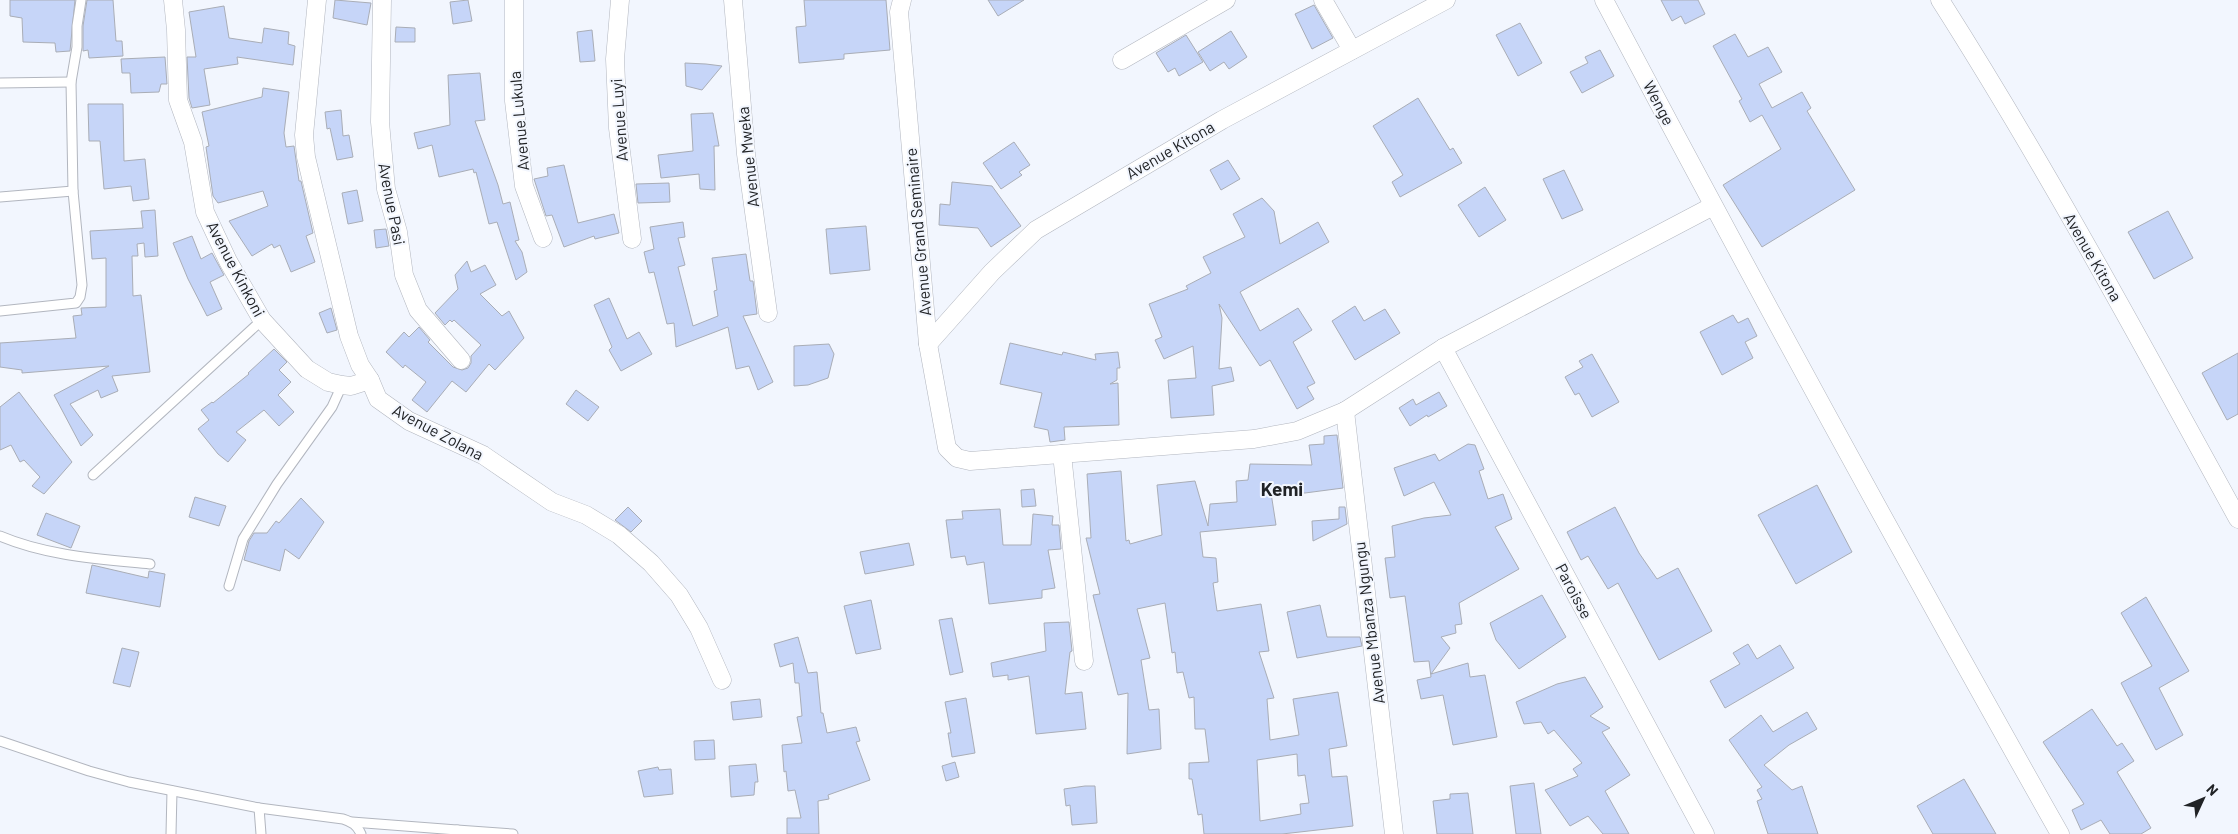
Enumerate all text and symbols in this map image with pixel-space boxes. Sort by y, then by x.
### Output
street label: Avenue Lukula [505,70,532,172]
street label: Wenge [1640,77,1679,128]
street label: Avenue Luyi [606,78,631,162]
street label: Avenue Mweka [733,106,762,208]
street label: Avenue Kitona [1122,117,1217,183]
street label: Avenue Grand Seminaire [901,147,934,317]
street label: Avenue Pasi [375,161,410,247]
street label: Avenue Kitona [2060,209,2126,304]
street label: Avenue Kinkoni [203,218,270,320]
street label: Avenue Zolana [390,400,487,463]
district label: Kemi [1261,477,1303,500]
street label: Avenue Mbanza Ngungu [1349,541,1388,705]
street label: Paroisse [1552,560,1597,622]
north arrow [2178,774,2228,824]
text: N [2203,780,2222,799]

